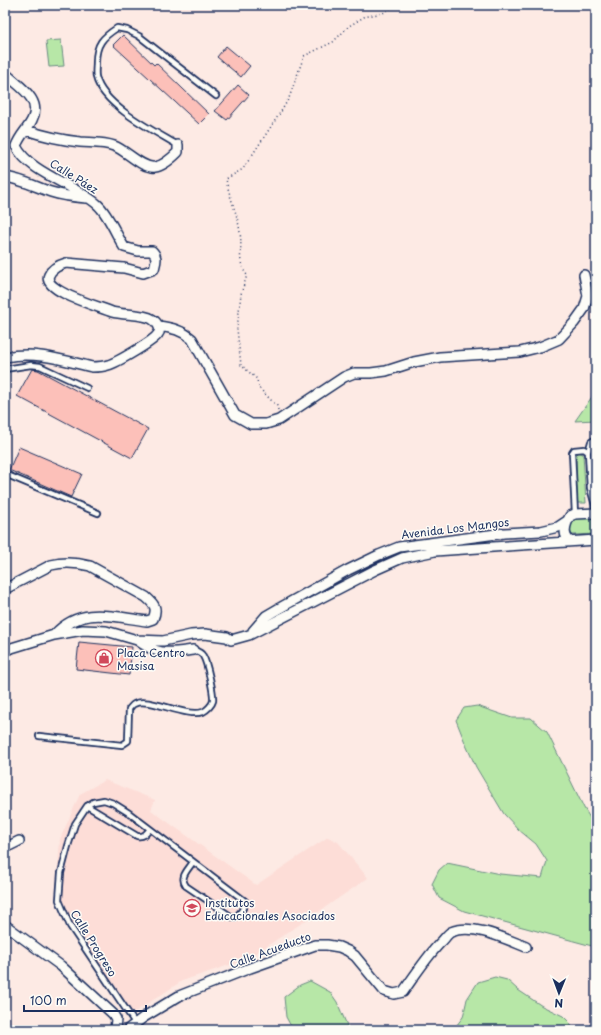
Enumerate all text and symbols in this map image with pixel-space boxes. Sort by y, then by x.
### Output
street label: Calle Páez [47,154,101,198]
street label: Avenida Los Mangos [400,513,510,543]
place label: Placa Centro Masisa [117,644,185,674]
shop icon: Placa Centro Masisa [94,648,114,668]
place label: Institutos Educacionales Asociados [205,894,335,924]
school or university icon: Institutos Educacionales Asociados [182,898,202,918]
street label: Calle Progreso [67,906,121,980]
street label: Calle Acueducto [227,927,313,973]
north arrow [539,973,579,1013]
scale bar [24,987,146,1013]
text: 100 m [30,991,67,1009]
text: N [554,995,563,1012]

